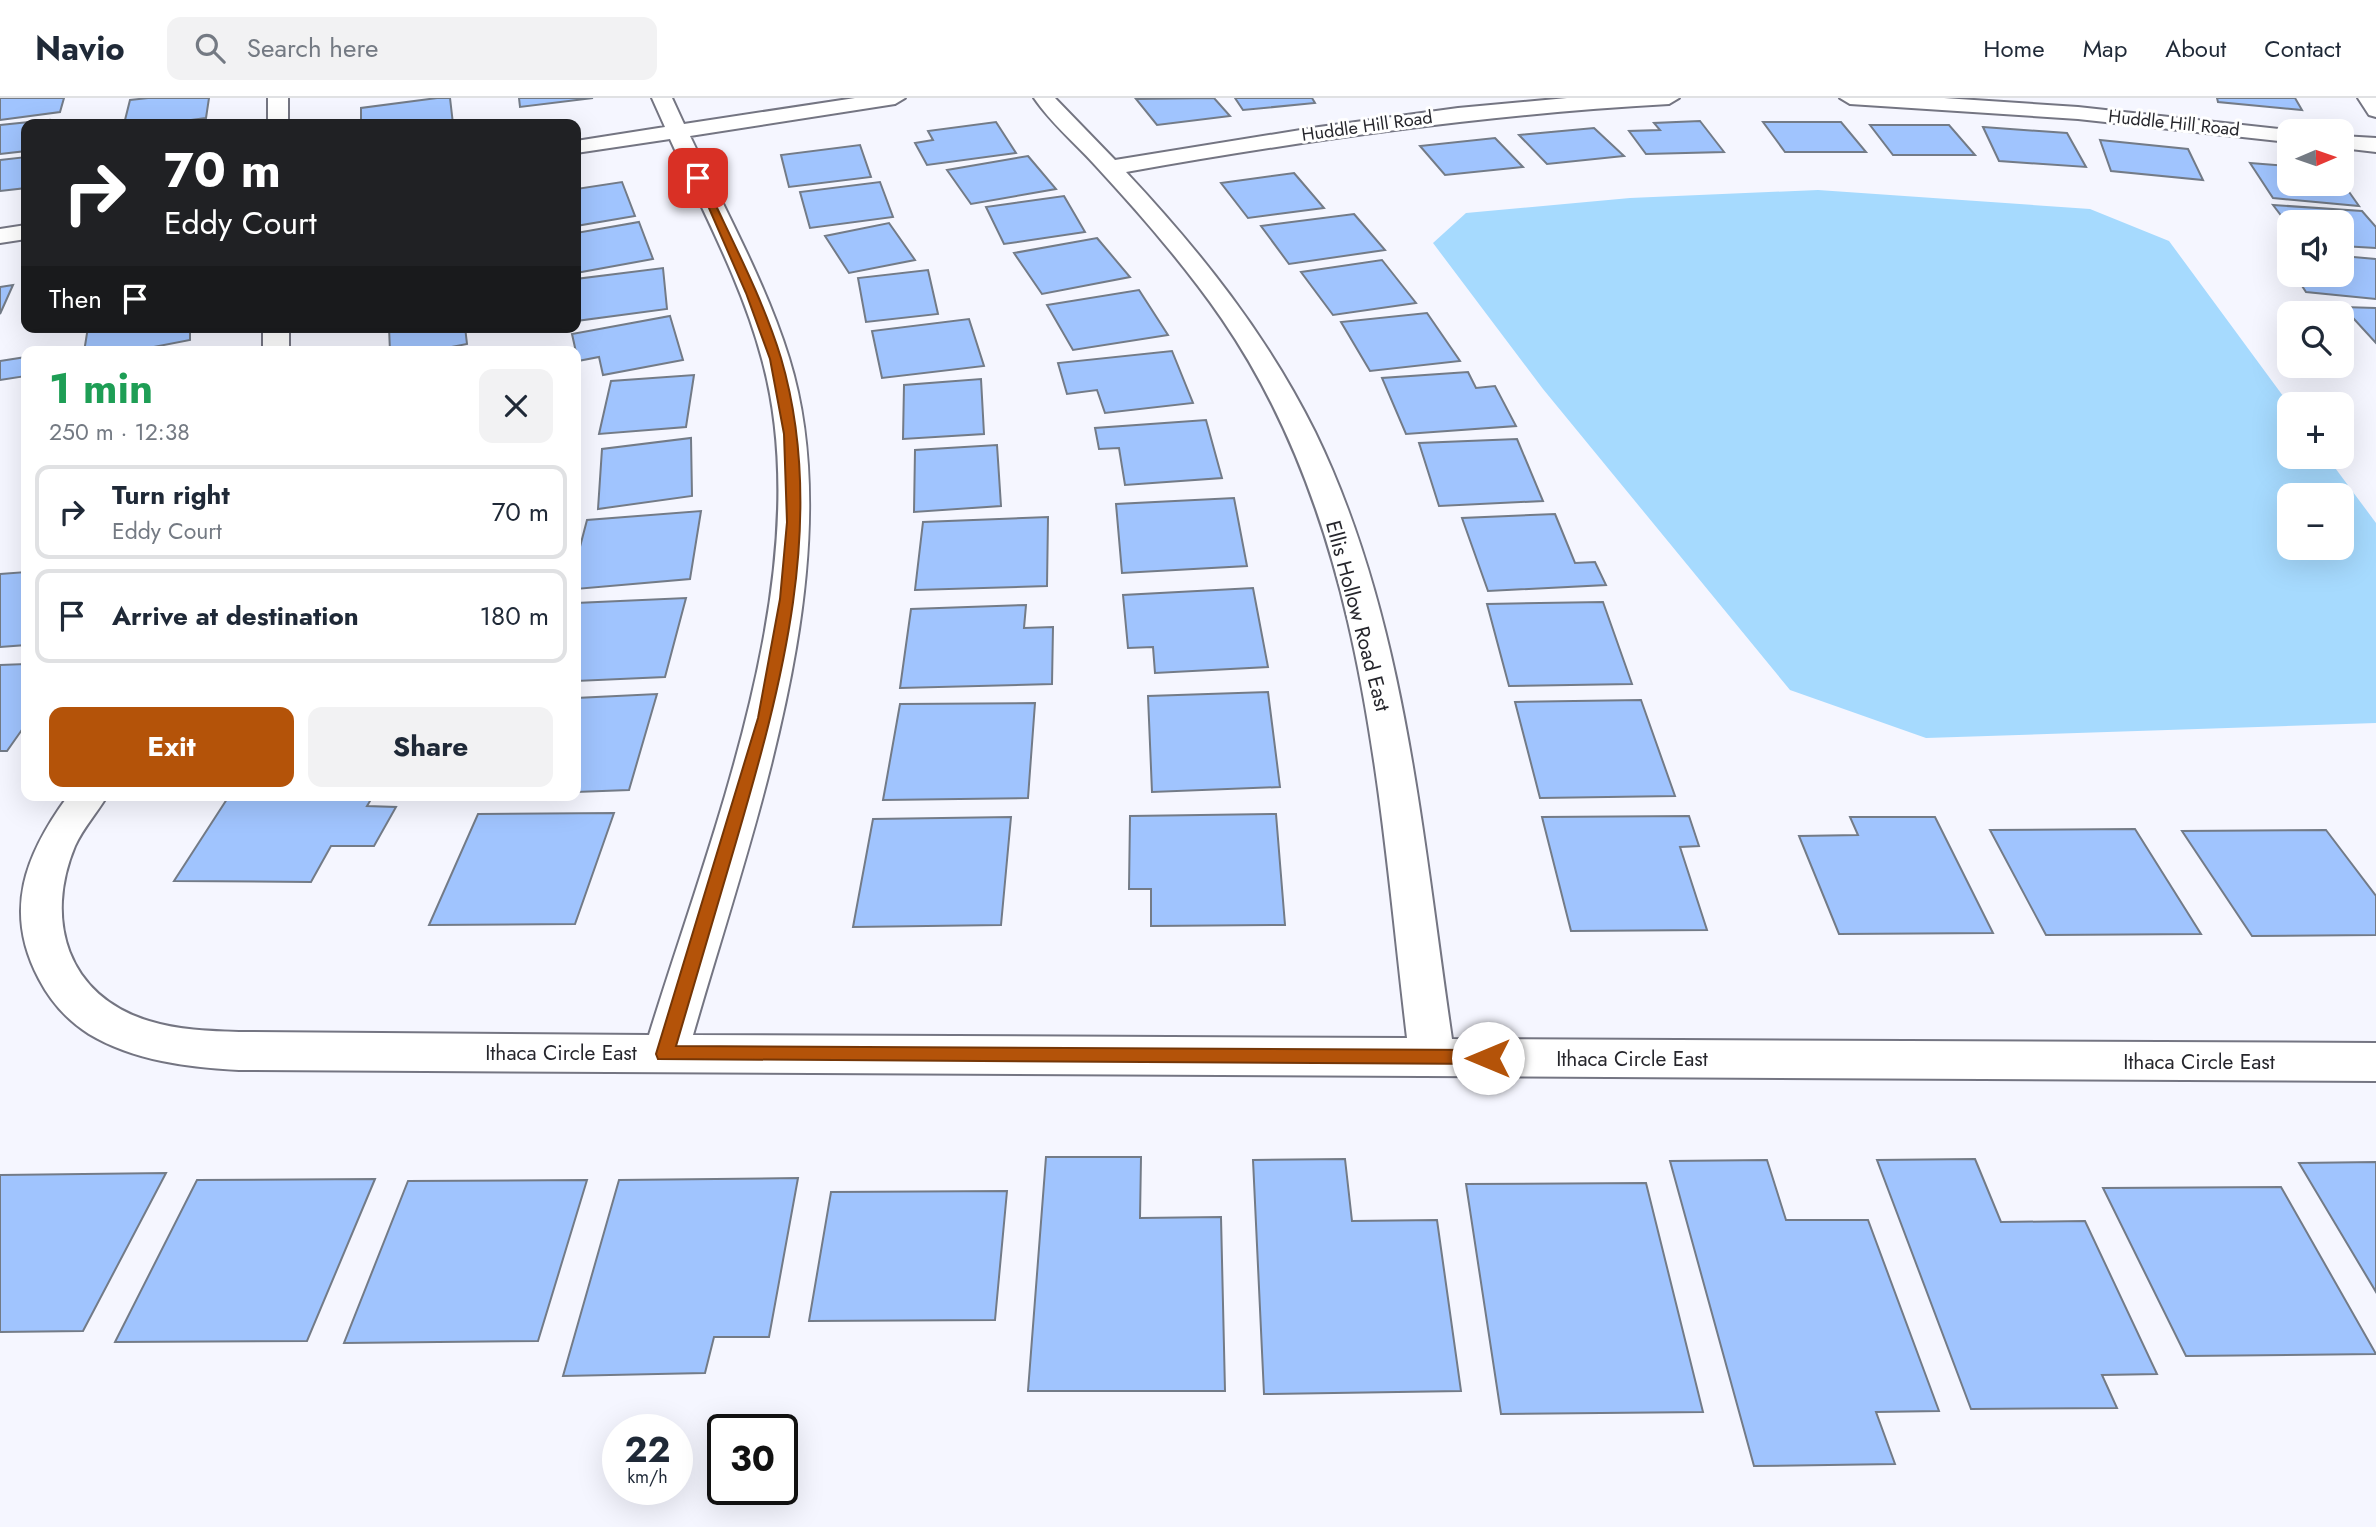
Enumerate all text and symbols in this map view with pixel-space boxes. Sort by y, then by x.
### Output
search box [167,17,657,80]
text: Navio [35,25,125,72]
icon: search [191,29,229,67]
text: Search here [247,29,378,67]
text: Home [1983,31,2045,66]
text: Map [2083,31,2127,66]
text: About [2165,31,2226,66]
text: Contact [2264,31,2341,66]
street label: Huddle Hill Road [2107,103,2241,143]
street label: Huddle Hill Road [1300,104,1434,148]
north arrow [2277,119,2354,196]
map controls [2277,119,2354,560]
text: 70 m [164,135,281,205]
icon: right [49,147,140,238]
pin [668,148,728,208]
icon: arrive [679,159,717,197]
text: Eddy Court [164,200,317,246]
button: sound [2277,210,2354,287]
text: Then [49,280,102,318]
icon: arrive [116,280,154,318]
button: search [2277,301,2354,378]
text: 1 min [49,358,153,419]
button: close [479,369,553,443]
button: + [2277,392,2354,469]
text: 250 m · 12:38 [49,415,190,449]
text: Turn right [112,476,230,514]
button: − [2277,483,2354,560]
icon: right [53,493,91,531]
text: 70 m [492,493,549,531]
text: Eddy Court [112,514,222,548]
street label: Ellis Hollow Road East [1318,517,1398,715]
icon: arrive [53,597,91,635]
text: Arrive at destination [112,597,359,635]
text: 180 m [479,597,549,635]
button: Exit [49,707,294,787]
button: Share [308,707,553,787]
position arrow [1451,1021,1525,1095]
street label: Ithaca Circle East [485,1038,637,1068]
street label: Ithaca Circle East [1556,1044,1708,1074]
street label: Ithaca Circle East [2123,1047,2275,1077]
speed limit sign: 30 [707,1414,798,1505]
text: 22 [625,1425,670,1475]
text: km/h [627,1464,668,1490]

